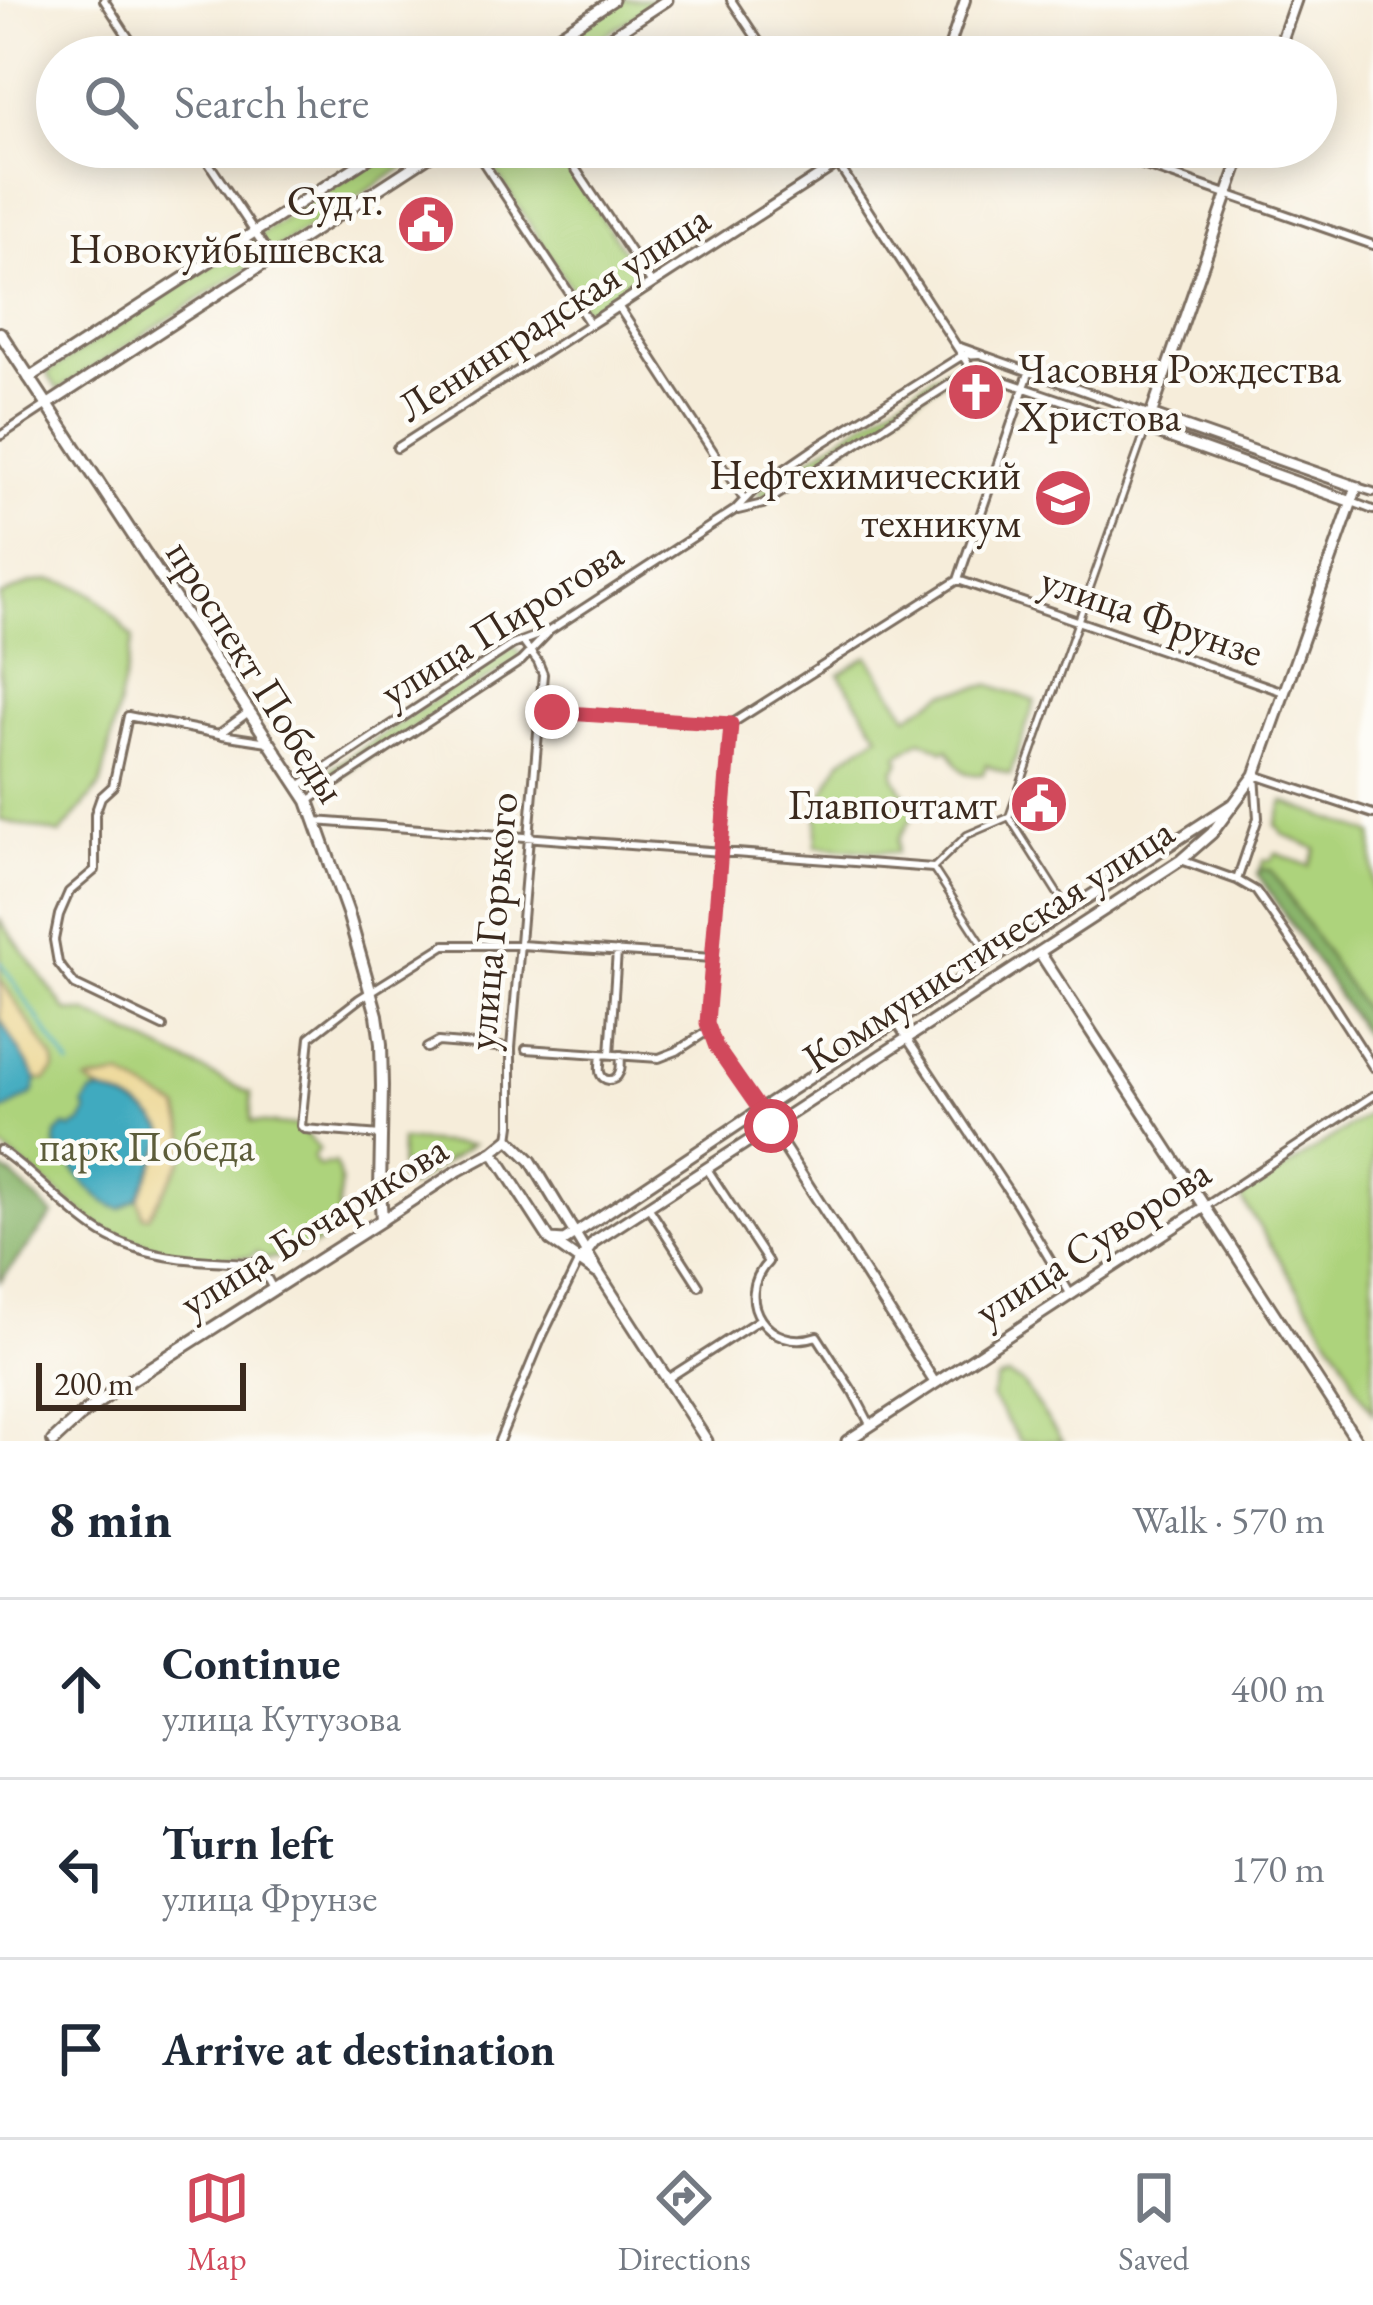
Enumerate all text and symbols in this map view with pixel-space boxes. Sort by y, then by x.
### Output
search box [36,36,1337,168]
icon: search [78,69,144,135]
text: Search here [174,73,369,131]
place label: Суд г. Новокуйбышевска [68,173,384,276]
street label: Ленинградская улица [387,191,720,434]
public building icon: Суд г. Новокуйбышевска [395,193,457,255]
place label: Часовня Рождества Христова [1017,341,1342,444]
church icon: Часовня Рождества Христова [945,361,1007,423]
place label: Нефтехимический техникум [709,447,1021,550]
school or university icon: Нефтехимический техникум [1032,467,1094,529]
street label: улица Пирогова [370,526,633,719]
street label: проспект Победы [154,529,359,813]
street label: улица Фрунзе [1033,552,1270,679]
route end [525,685,579,739]
public building icon: Главпочтамт [1008,773,1070,835]
place label: Главпочтамт [788,777,997,832]
street label: улица Горького [453,790,530,1052]
street label: Коммунистическая улица [792,804,1184,1085]
route start [744,1099,798,1153]
park label: парк Победa [39,1119,255,1174]
street label: улица Бочарикова [169,1121,458,1330]
street label: улица Суворова [964,1145,1221,1338]
scale bar [36,1357,246,1410]
text: 200 m [54,1362,134,1405]
text: 8 min [48,1486,172,1552]
text: Walk · 570 m [1132,1494,1325,1545]
text: Continue [162,1634,340,1692]
icon: ahead [48,1656,114,1722]
text: 400 m [1231,1663,1325,1714]
text: улица Кутузова [162,1692,401,1743]
text: Turn left [162,1814,334,1872]
icon: left [48,1836,114,1902]
text: 170 m [1231,1843,1325,1894]
text: улица Фрунзе [162,1872,377,1923]
icon: arrive [48,2016,114,2082]
text: Arrive at destination [162,2020,555,2078]
tab: Map [184,2165,250,2280]
tab: Directions [618,2165,751,2280]
tab: Saved [1118,2165,1189,2280]

